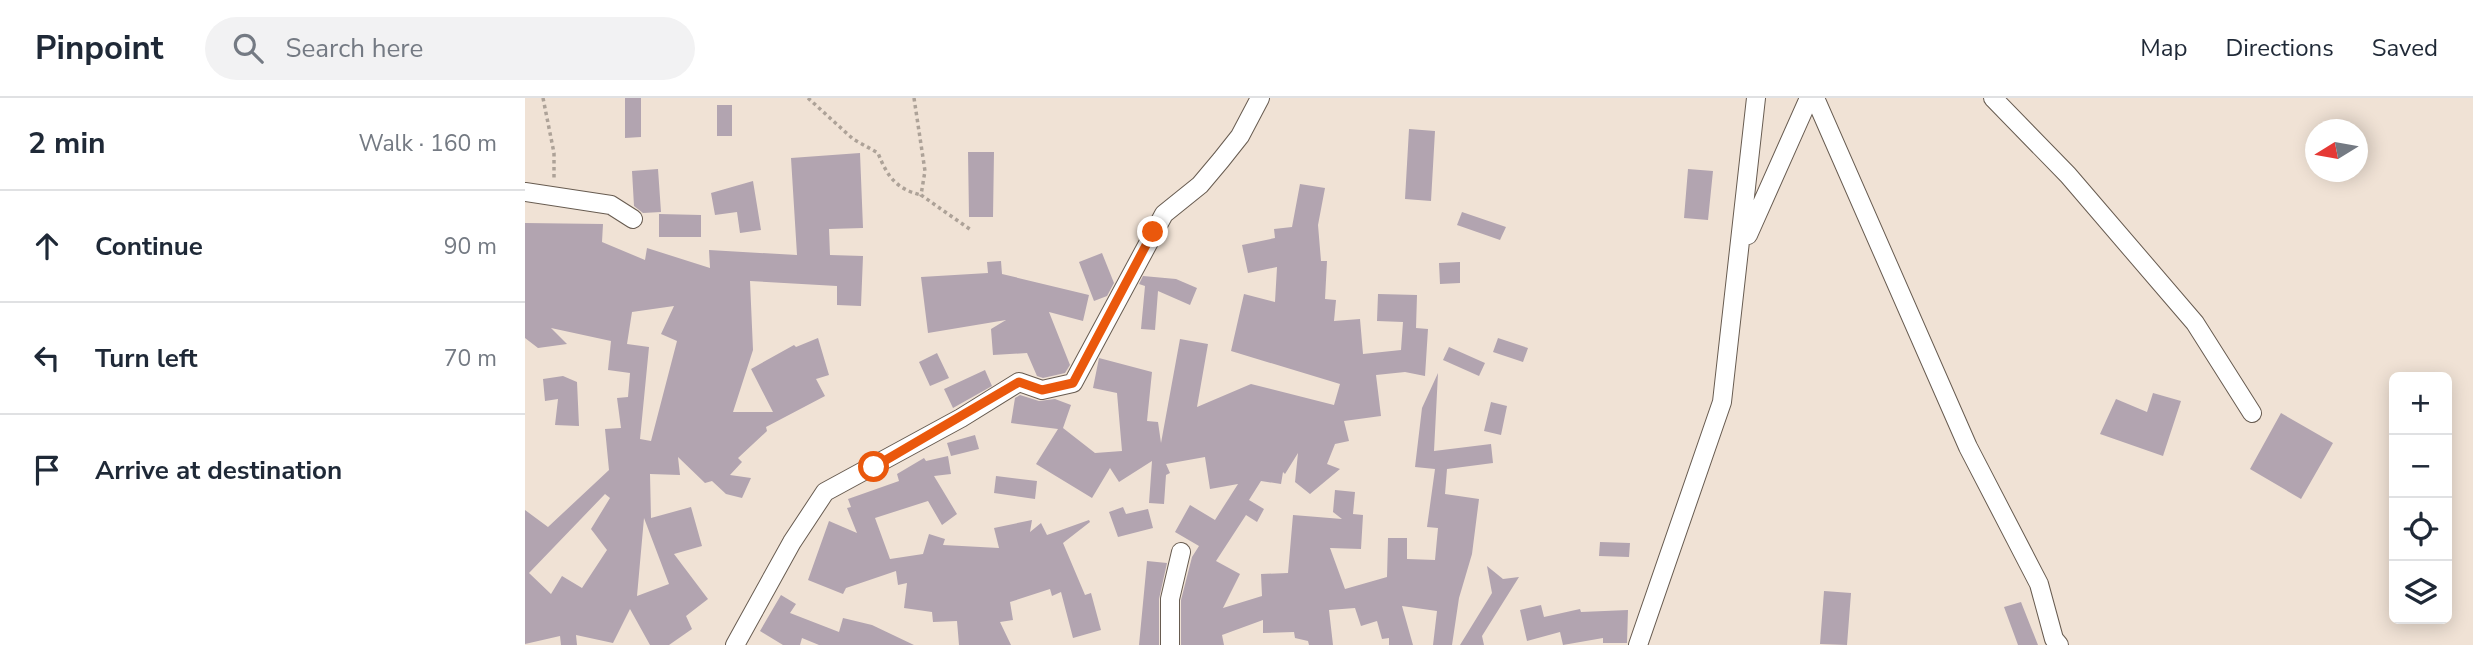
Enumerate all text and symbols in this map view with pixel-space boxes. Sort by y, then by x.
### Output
search box [205,17,695,80]
text: Pinpoint [35,26,163,71]
icon: search [229,29,267,67]
text: Search here [285,31,423,66]
text: Map [2140,32,2187,64]
text: Directions [2225,32,2334,64]
text: Saved [2372,32,2438,64]
north arrow [2305,119,2368,182]
text: 2 min [28,123,106,164]
text: Walk · 160 m [358,128,497,159]
route end [1137,216,1168,247]
icon: ahead [28,227,66,265]
text: Continue [95,229,203,264]
text: 90 m [444,231,497,262]
icon: left [28,339,66,377]
text: Turn left [95,341,198,376]
text: 70 m [444,343,497,374]
map controls [2389,372,2452,624]
button: + [2389,372,2452,435]
button: − [2389,435,2452,498]
icon: arrive [28,451,66,489]
route start [858,451,889,482]
text: Arrive at destination [95,453,342,488]
button: locate [2389,498,2452,561]
button: layers [2389,561,2452,624]

